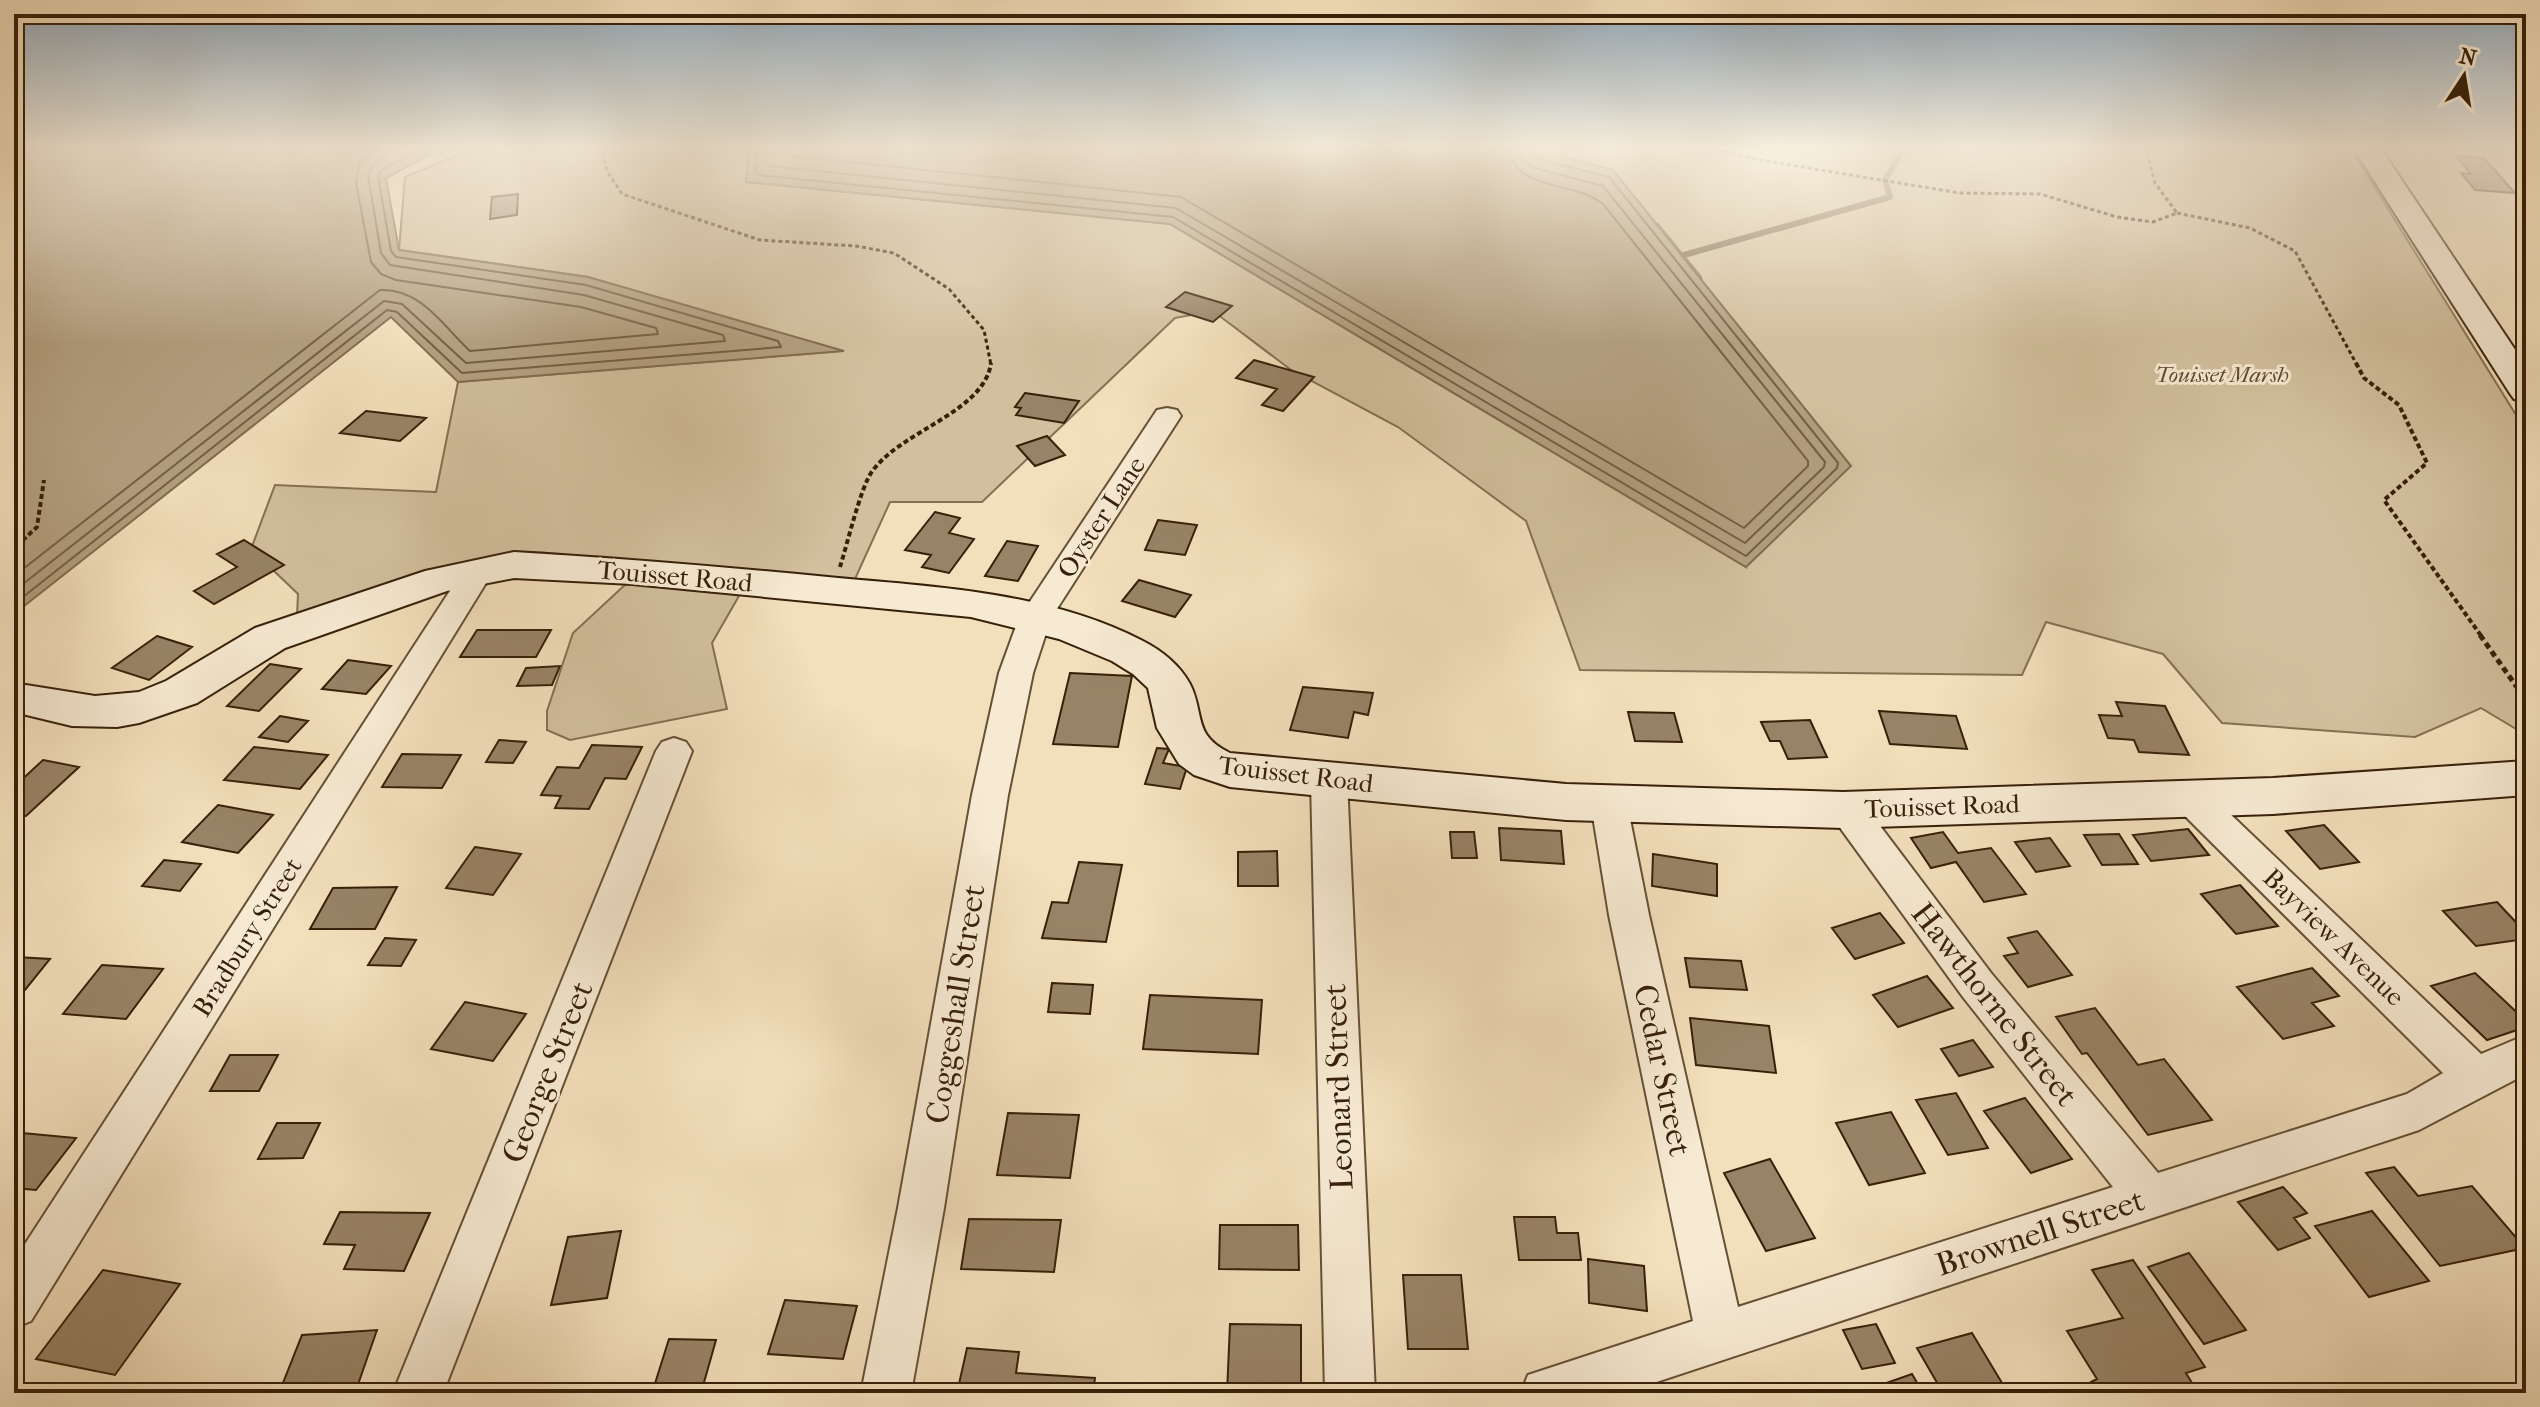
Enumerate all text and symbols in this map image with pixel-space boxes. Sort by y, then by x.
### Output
north arrow [2424,36,2504,116]
text: N [2457,43,2479,72]
park label: Touisset Marsh [2155,362,2289,388]
street label: Oyster Lane [1051,451,1152,584]
street label: Touisset Road [596,554,754,599]
street label: Touisset Road [1217,750,1376,799]
street label: Touisset Road [1864,788,2021,825]
street label: Bradbury Street [186,852,309,1022]
street label: Bayview Avenue [2257,862,2411,1013]
street label: Coggeshall Street [918,881,993,1126]
street label: Hawthorne Street [1904,895,2086,1114]
street label: George Street [494,976,601,1168]
street label: Cedar Street [1626,981,1699,1160]
street label: Leonard Street [1316,983,1361,1191]
street label: Brownell Street [1931,1181,2150,1284]

